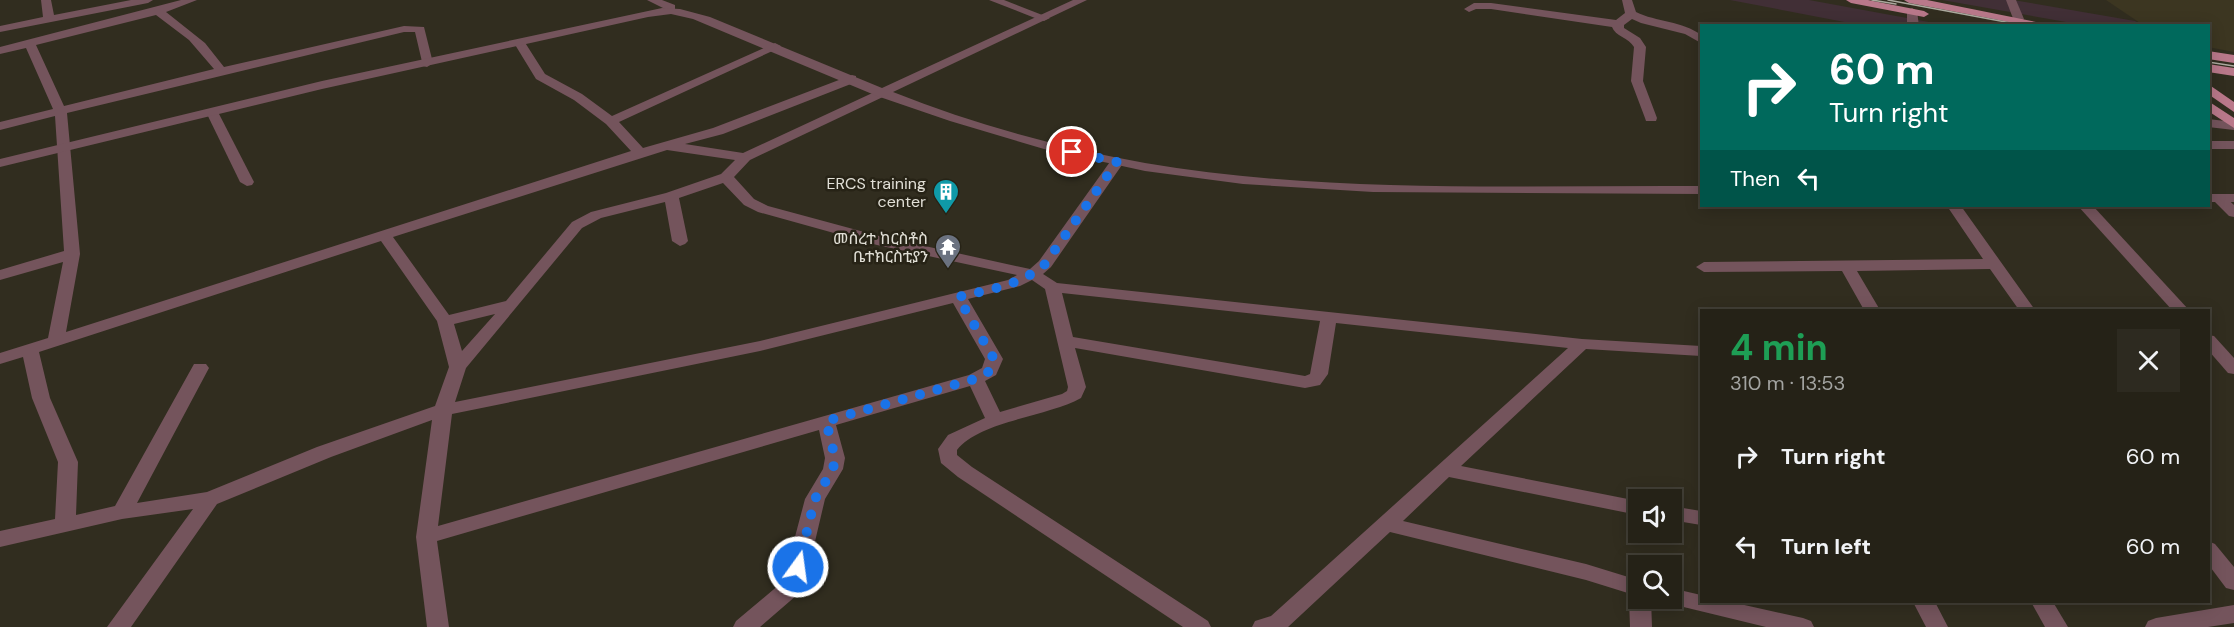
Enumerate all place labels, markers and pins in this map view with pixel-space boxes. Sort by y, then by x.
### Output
pin [1046,126,1097,177]
place label: ERCS training center [827,173,926,212]
building icon: ERCS training center [931,177,961,215]
place label: መሰረተ ከርስቶስ ቤተክርስቲያን [833,228,928,267]
temple icon: መሰረተ ከርስቶስ ቤተክርስቲያን [933,232,963,270]

